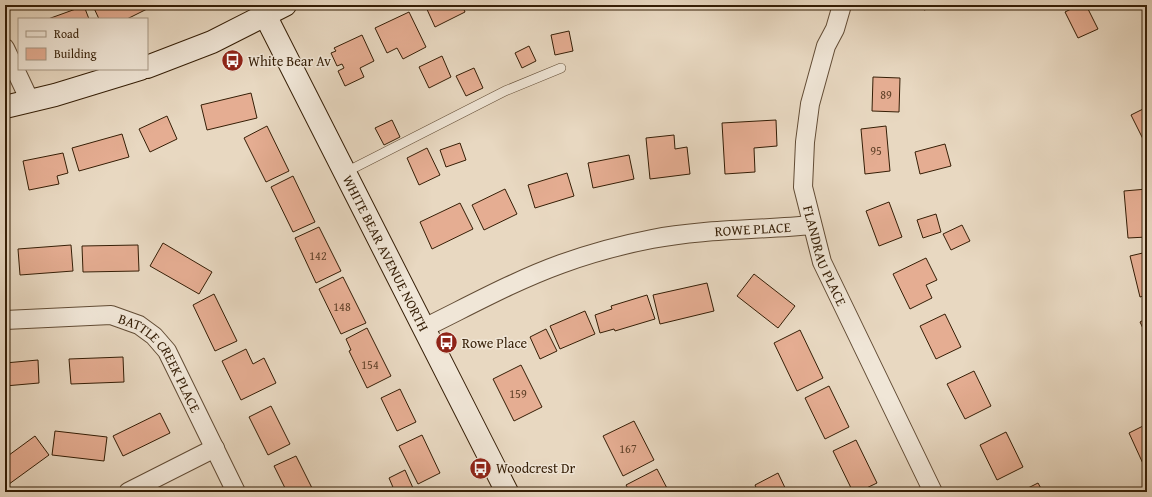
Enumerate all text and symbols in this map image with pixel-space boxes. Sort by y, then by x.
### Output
legend [18,18,148,70]
text: Road [54,25,80,42]
text: Building [54,45,97,62]
bus stop icon: White Bear Av [220,48,246,74]
place label: White Bear Av [248,51,331,71]
house number: 89 [880,86,892,103]
house number: 95 [870,142,882,159]
street label: WHITE BEAR AVENUE NORTH [338,171,434,335]
street label: FLANDRAU PLACE [798,203,852,309]
street label: ROWE PLACE [714,217,791,241]
house number: 142 [309,247,327,264]
house number: 148 [333,298,351,315]
street label: BATTLE CREEK PLACE [115,308,206,416]
bus stop icon: Rowe Place [433,330,459,356]
place label: Rowe Place [462,333,528,353]
house number: 154 [361,356,379,373]
house number: 159 [509,385,527,402]
house number: 167 [619,440,637,457]
bus stop icon: Woodcrest Dr [467,455,493,481]
place label: Woodcrest Dr [496,458,576,478]

